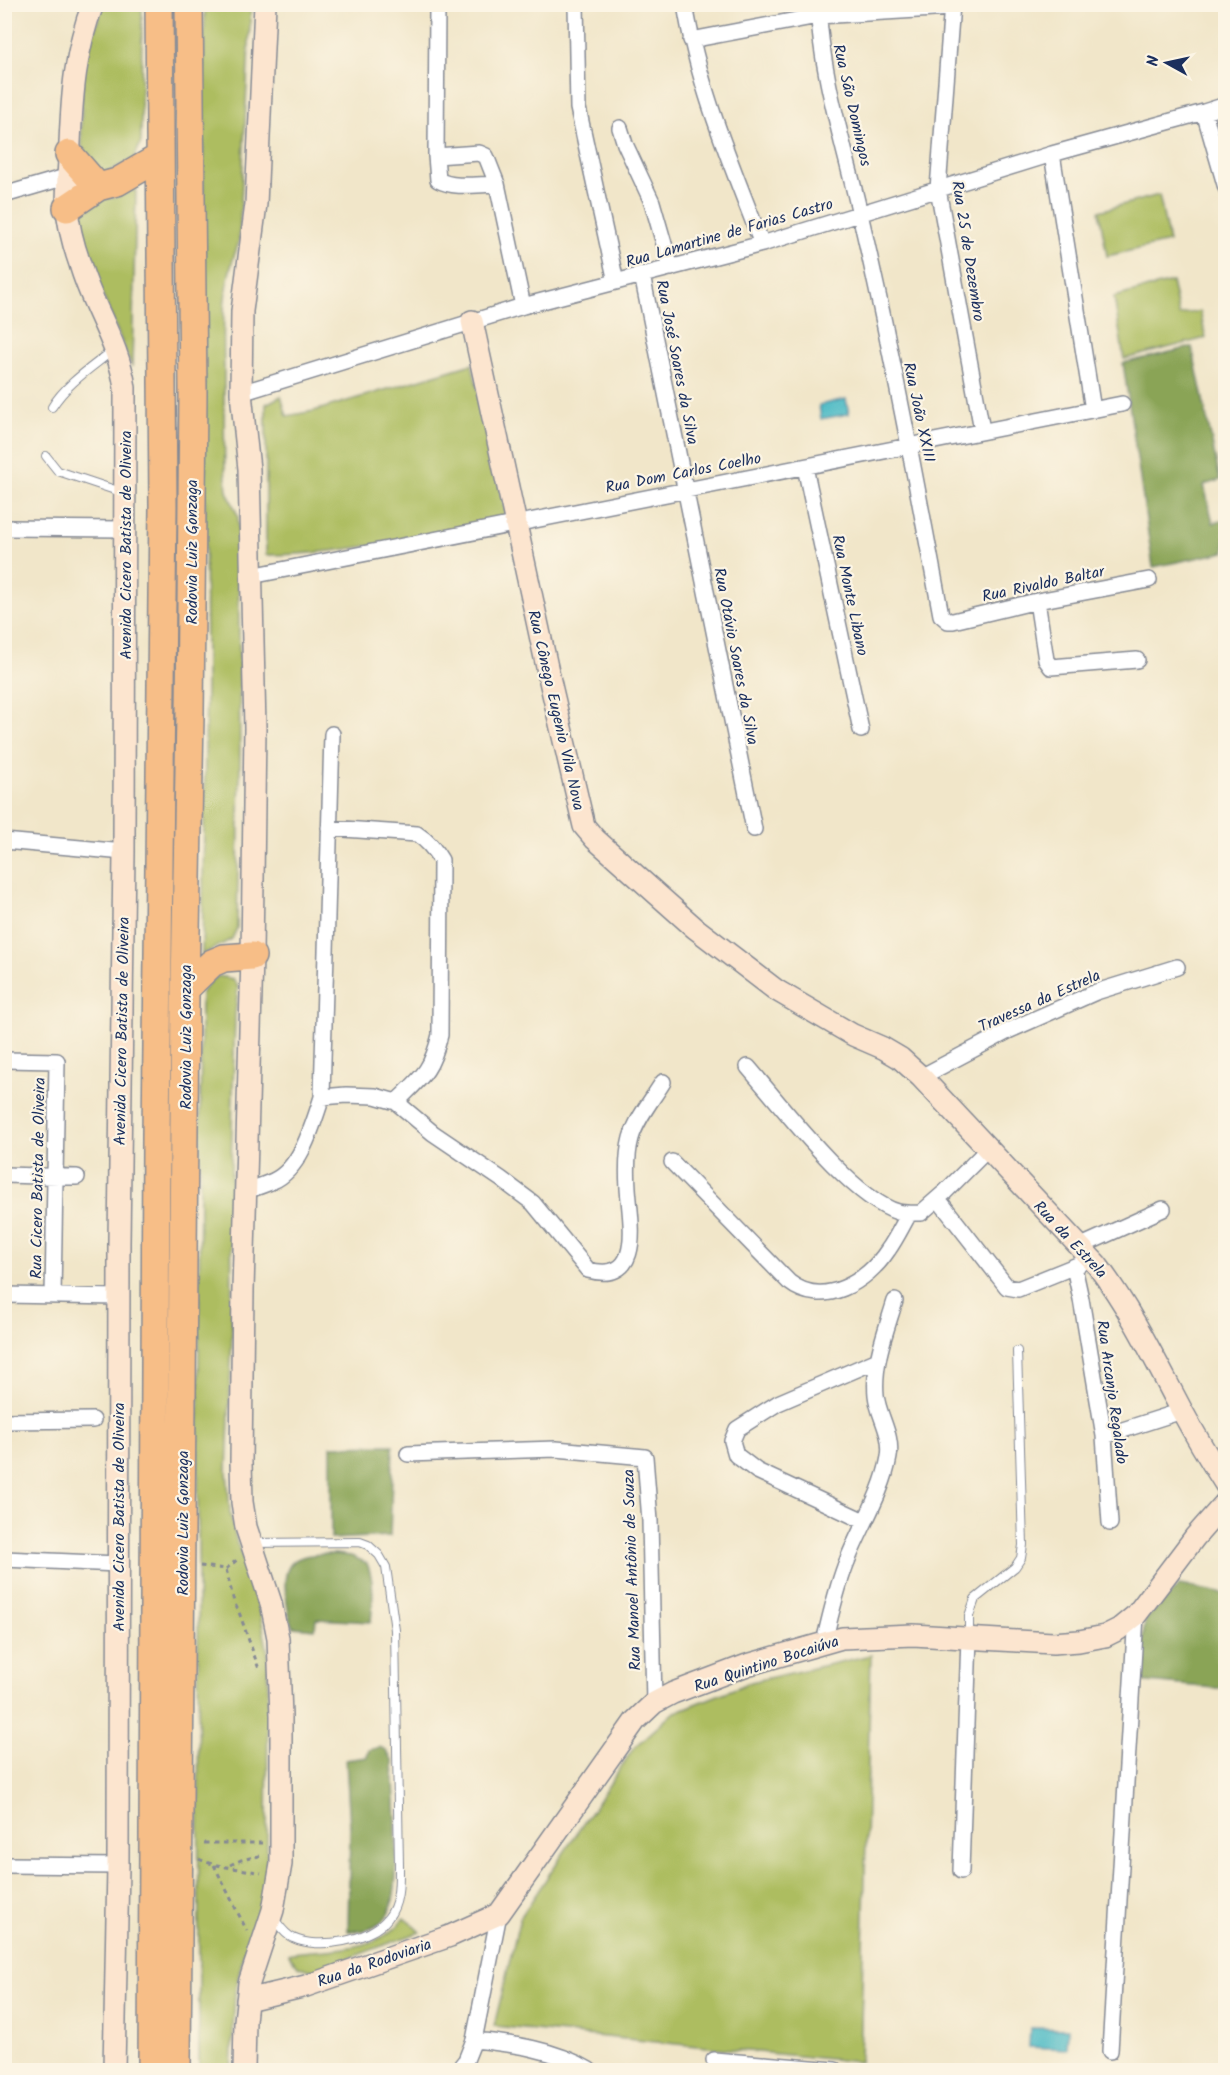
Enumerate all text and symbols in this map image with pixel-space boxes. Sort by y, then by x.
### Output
north arrow [1137,33,1197,93]
street label: Rua São Domingos [825,42,878,169]
text: N [1141,54,1167,68]
street label: Rua 25 de Dezembro [944,179,991,323]
street label: Rua Lamartine de Farias Castro [623,192,836,275]
street label: Rua José Soares da Silva [648,278,705,447]
street label: Rua João XXIII [896,360,941,465]
street label: Avenida Cicero Batista de Oliveira [114,431,139,659]
street label: Rua Dom Carlos Coelho [603,446,763,501]
street label: Rodovia Luiz Gonzaga [180,479,205,625]
street label: Rua Monte Libano [824,532,875,658]
street label: Rua Rivaldo Baltar [980,559,1108,610]
street label: Rua Otávio Soares da Silva [706,566,765,747]
street label: Rua Cônego Eugenio Vila Nova [520,608,591,813]
street label: Avenida Cicero Batista de Oliveira [108,916,137,1146]
street label: Travessa da Estrela [975,963,1105,1039]
street label: Rodovia Luiz Gonzaga [174,964,199,1110]
street label: Rua Cicero Batista de Oliveira [24,1077,53,1279]
street label: Rua da Estrela [1027,1195,1113,1285]
street label: Rua Arcanjo Regalado [1089,1319,1134,1466]
street label: Avenida Cicero Batista de Oliveira [107,1403,132,1631]
street label: Rodovia Luiz Gonzaga [171,1450,196,1596]
street label: Rua Manoel Antônio de Souza [616,1469,649,1671]
street label: Rua Quintino Bocaiúva [691,1629,842,1700]
street label: Rua da Rodoviaria [314,1932,435,1995]

